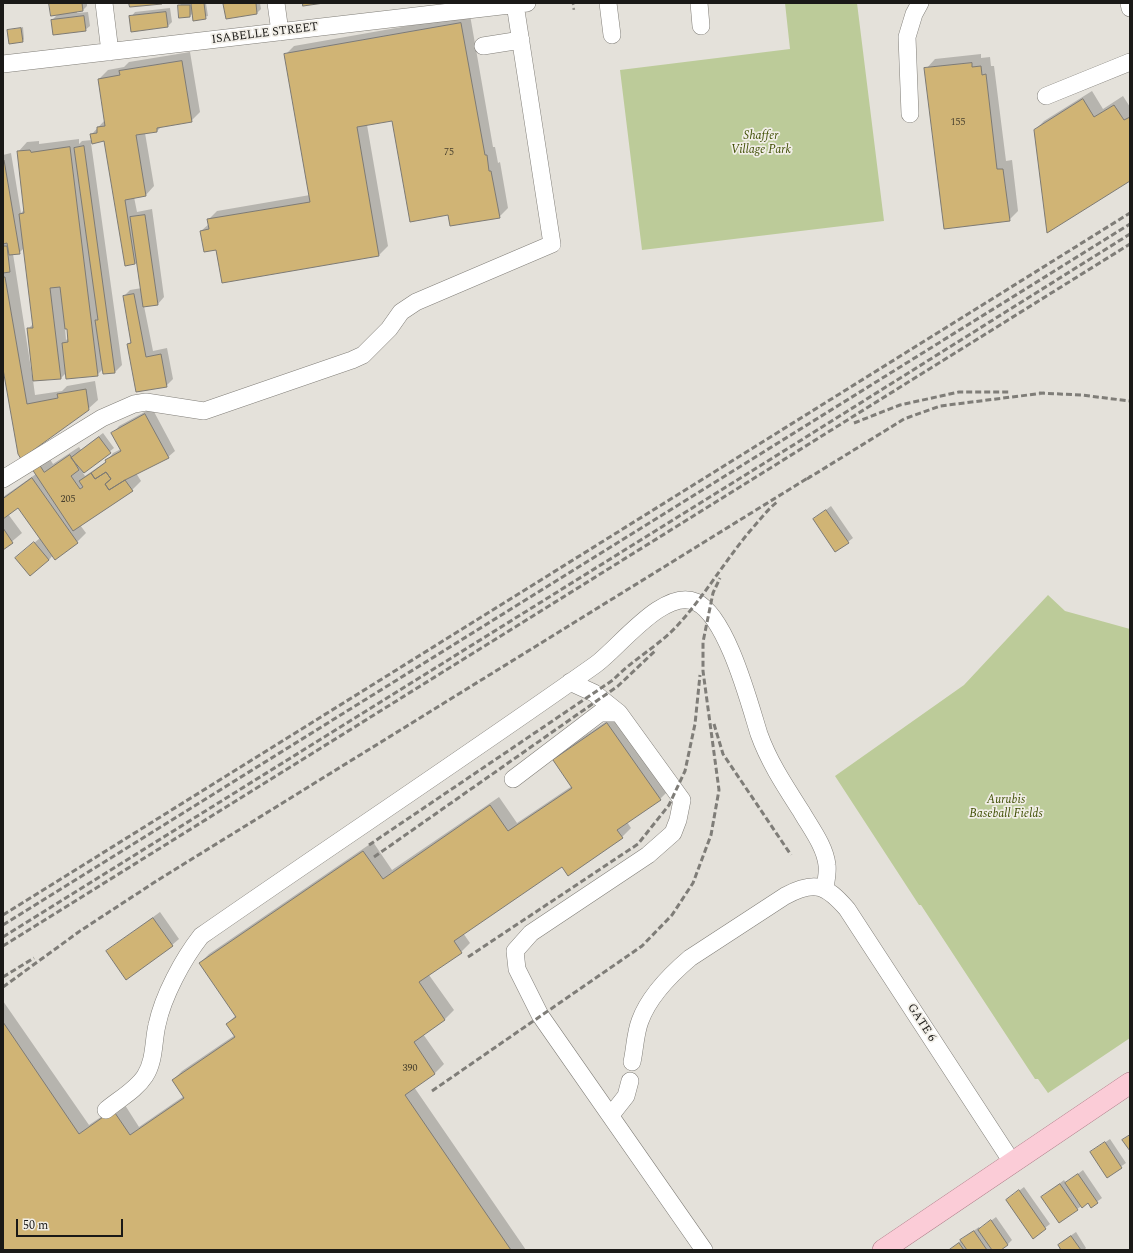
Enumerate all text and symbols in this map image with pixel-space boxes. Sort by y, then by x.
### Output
street label: ISABELLE STREET [211,20,319,48]
house number: 155 [951,117,965,129]
park label: Shaffer Village Park [731,130,791,158]
house number: 75 [444,147,454,159]
house number: 205 [61,494,75,506]
park label: Aurubis Baseball Fields [969,794,1043,822]
street label: GATE 6 [903,1001,939,1045]
house number: 390 [403,1063,417,1075]
scale bar [18,1211,125,1237]
text: 50 m [23,1216,48,1235]

